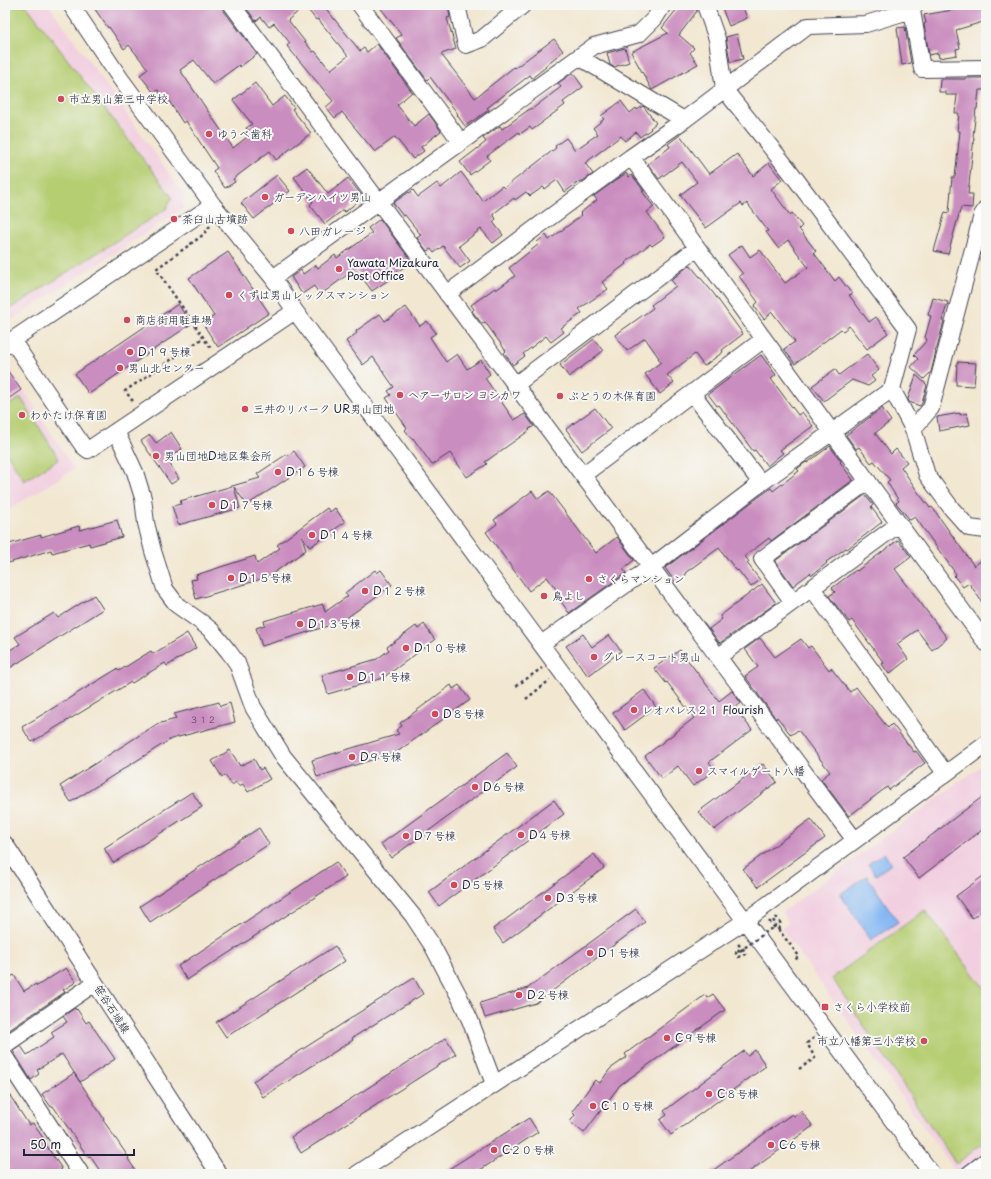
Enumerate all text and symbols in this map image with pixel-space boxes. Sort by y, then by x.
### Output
place label: 市立男山第三中学校 [69,90,168,107]
marker: 市立男山第三中学校 [56,94,66,104]
place label: ゆうべ歯科 [217,125,272,142]
marker: ゆうべ歯科 [204,129,214,139]
place label: ガーデンハイツ男山 [273,188,372,205]
marker: ガーデンハイツ男山 [260,192,270,202]
place label: 茶臼山古墳跡 [182,210,248,227]
marker: 茶臼山古墳跡 [169,214,179,224]
place label: 八田ガレージ [299,222,366,239]
marker: 八田ガレージ [286,226,296,236]
place label: Yawata Mizakura Post Office [347,254,439,284]
marker: Yawata Mizakura Post Office [334,264,344,274]
place label: くずは男山レックスマンション [237,286,390,303]
marker: くずは男山レックスマンション [224,290,234,300]
place label: 商店街用駐車場 [135,311,212,328]
marker: 商店街用駐車場 [122,315,132,325]
place label: D１９号棟 [138,343,191,360]
marker: D１９号棟 [125,347,135,357]
place label: 男山北センター [128,359,205,376]
marker: 男山北センター [115,363,125,373]
place label: ヘアーサロン ヨシカワ [408,386,522,403]
place label: ぶどうの木保育園 [568,387,656,404]
marker: ヘアーサロン ヨシカワ [395,390,405,400]
marker: ぶどうの木保育園 [555,391,565,401]
place label: 三井のリパーク UR男山団地 [253,400,394,417]
marker: 三井のリパーク UR男山団地 [240,404,250,414]
place label: わかたけ保育園 [30,406,107,423]
marker: わかたけ保育園 [17,410,27,420]
place label: 男山団地D地区集会所 [164,447,272,464]
marker: 男山団地D地区集会所 [151,451,161,461]
place label: D１６号棟 [286,463,339,480]
marker: D１６号棟 [273,467,283,477]
place label: D１７号棟 [220,496,273,513]
marker: D１７号棟 [207,500,217,510]
place label: D１４号棟 [320,526,373,543]
marker: D１４号棟 [307,530,317,540]
place label: D１５号棟 [239,569,292,586]
place label: さくらマンション [597,570,685,587]
marker: D１５号棟 [226,573,236,583]
marker: さくらマンション [584,574,594,584]
place label: D１２号棟 [373,582,426,599]
marker: D１２号棟 [360,586,370,596]
place label: 鳥よし [552,587,585,604]
marker: 鳥よし [539,591,549,601]
place label: D１３号棟 [308,615,361,632]
marker: D１３号棟 [295,619,305,629]
place label: D１０号棟 [414,639,467,656]
marker: D１０号棟 [401,643,411,653]
place label: グレースコート男山 [602,648,701,665]
marker: グレースコート男山 [589,652,599,662]
place label: D１１号棟 [358,668,411,685]
marker: D１１号棟 [345,672,355,682]
place label: レオパレス２１ Flourish [642,701,764,718]
place label: D８号棟 [443,705,485,722]
marker: レオパレス２１ Flourish [629,705,639,715]
marker: D８号棟 [430,709,440,719]
house number: ３１２ [189,712,217,726]
place label: D９号棟 [360,748,402,765]
marker: D９号棟 [347,752,357,762]
place label: スマイルゲート八幡 [707,762,805,779]
marker: スマイルゲート八幡 [694,766,704,776]
place label: D６号棟 [483,778,525,795]
marker: D６号棟 [470,782,480,792]
place label: D４号棟 [529,826,571,843]
place label: D７号棟 [414,827,456,844]
marker: D４号棟 [516,830,526,840]
marker: D７号棟 [401,831,411,841]
place label: D５号棟 [462,876,504,893]
marker: D５号棟 [449,880,459,890]
place label: D３号棟 [556,889,598,906]
marker: D３号棟 [543,893,553,903]
place label: D１号棟 [598,944,640,961]
marker: D１号棟 [585,948,595,958]
street label: 笹谷石城線 [90,981,135,1036]
place label: D２号棟 [527,986,569,1003]
marker: D２号棟 [514,990,524,1000]
place label: さくら小学校前 [833,998,910,1015]
marker: さくら小学校前 [820,1002,830,1012]
place label: C９号棟 [675,1029,716,1046]
place label: 市立八幡第三小学校 [817,1032,916,1049]
marker: C９号棟 [662,1033,672,1043]
marker: 市立八幡第三小学校 [919,1036,929,1046]
place label: C８号棟 [717,1085,758,1102]
marker: C８号棟 [704,1089,714,1099]
place label: C１０号棟 [601,1097,653,1114]
marker: C１０号棟 [588,1101,598,1111]
scale bar [24,1131,134,1157]
text: 50 m [30,1135,61,1153]
place label: C６号棟 [779,1136,820,1153]
marker: C６号棟 [766,1140,776,1150]
place label: C２０号棟 [502,1141,554,1158]
marker: C２０号棟 [489,1145,499,1155]

